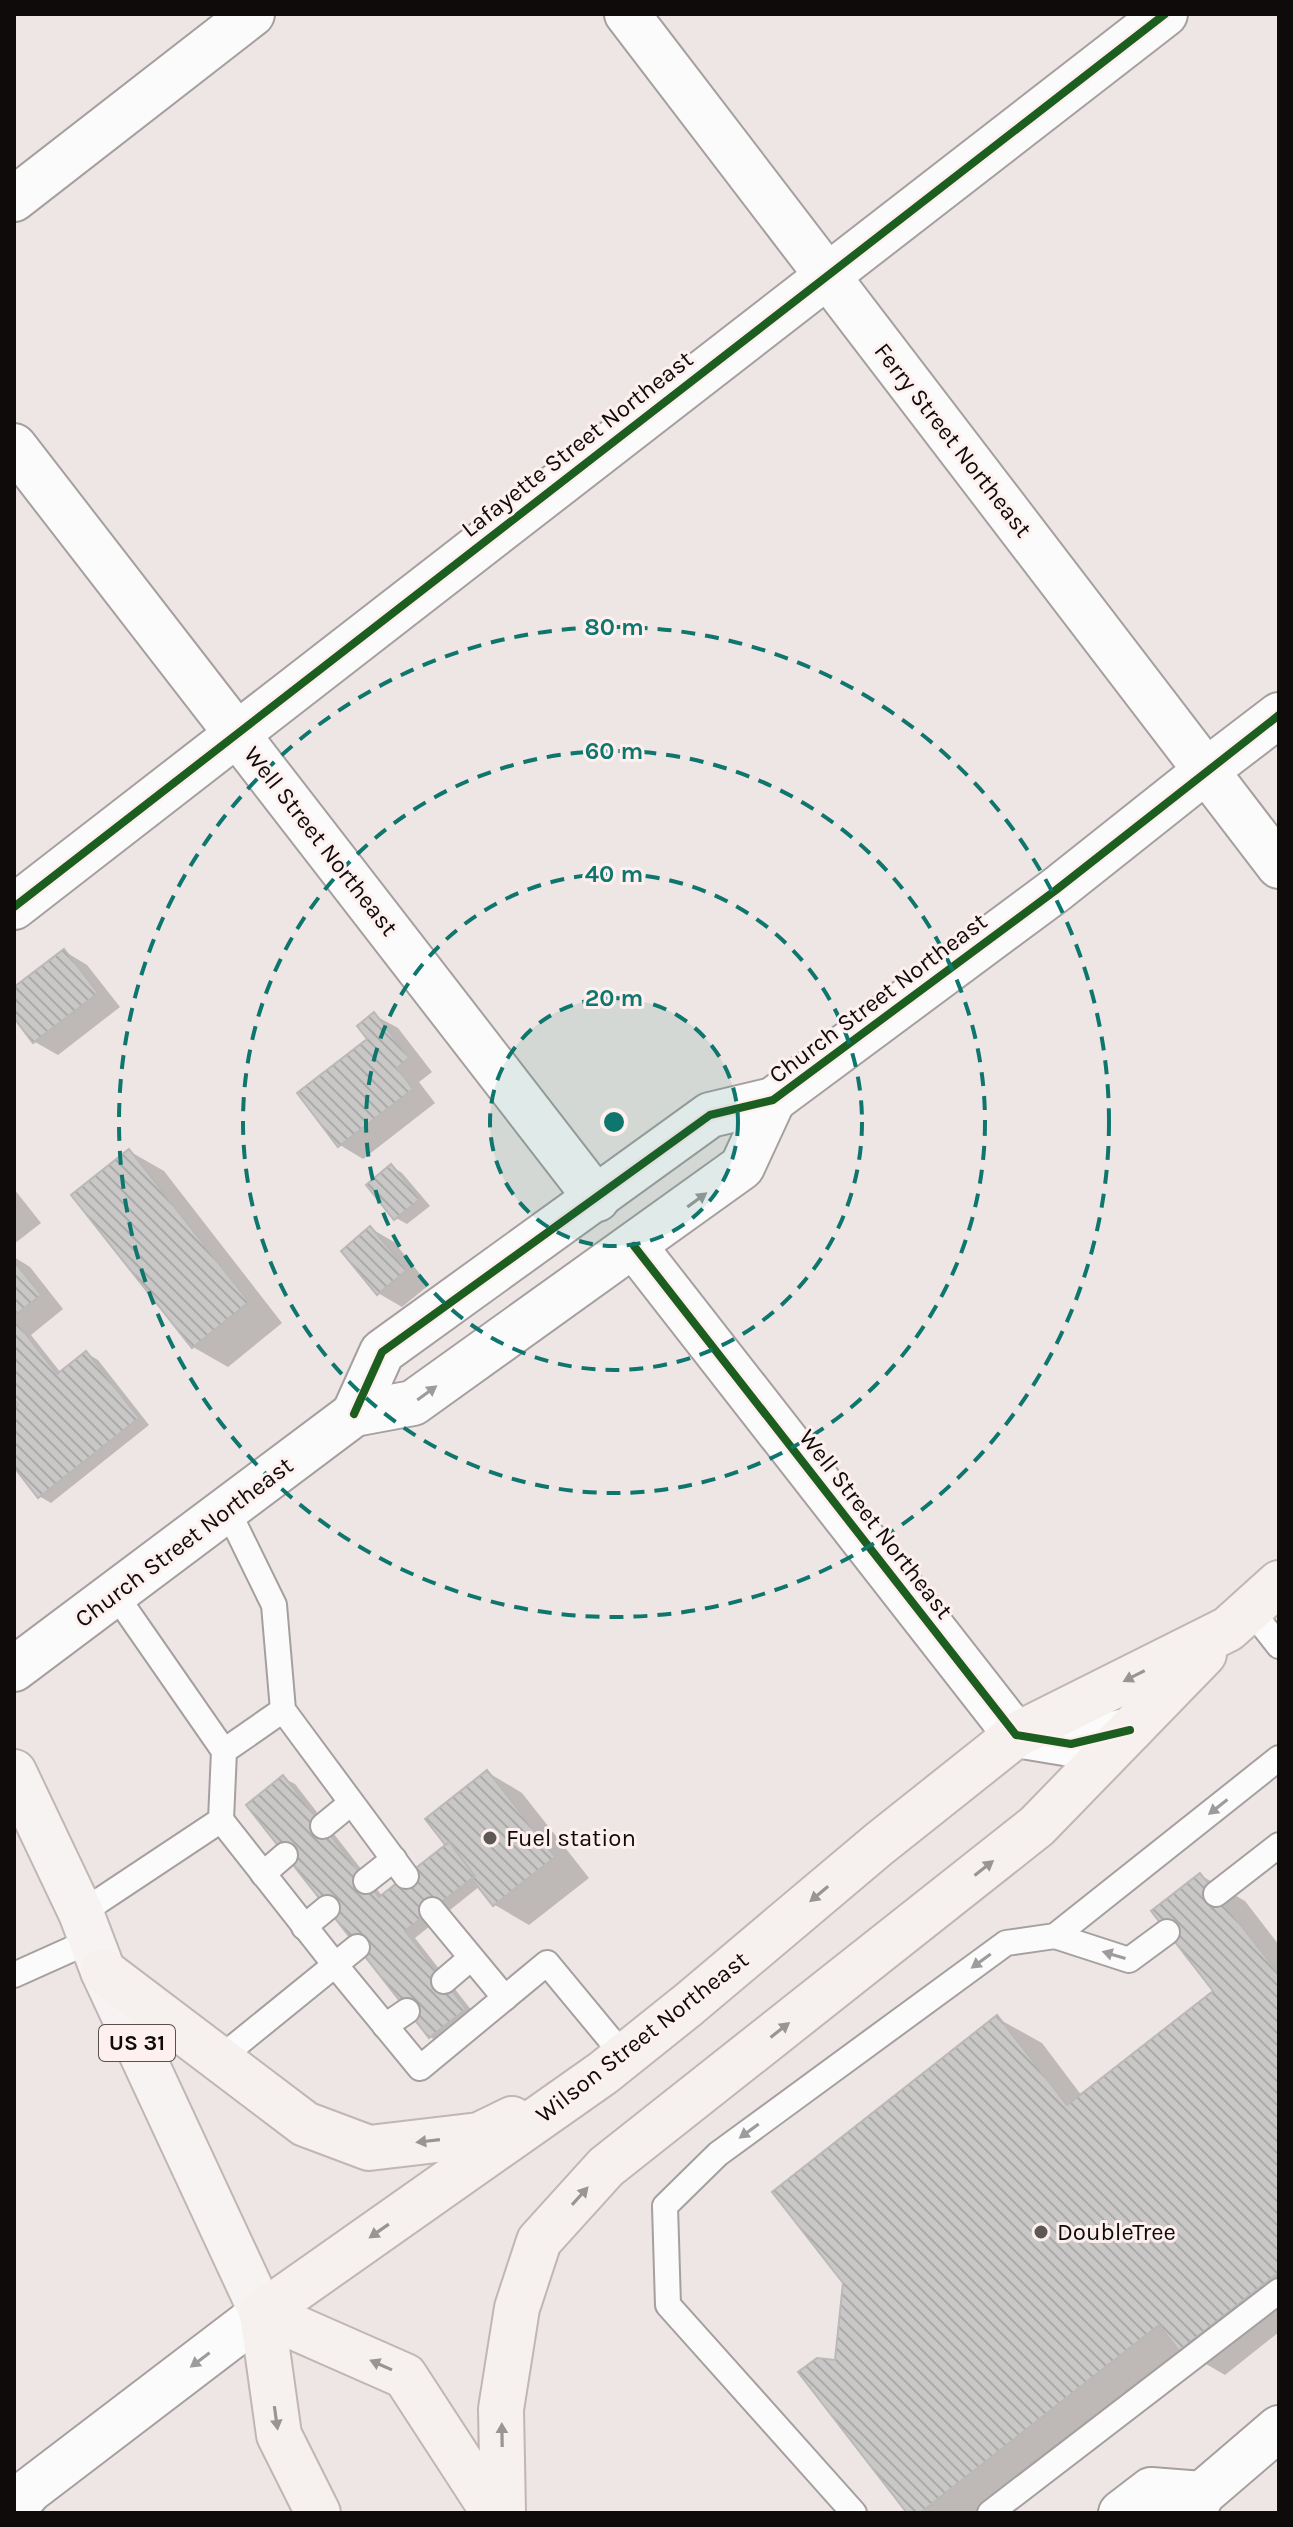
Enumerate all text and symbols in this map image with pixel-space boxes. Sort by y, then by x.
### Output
street label: Ferry Street Northeast [868,337,1038,543]
street label: Lafayette Street Northeast [456,345,698,543]
text: 80 m [584,613,644,641]
text: 60 m [585,737,643,765]
street label: Well Street Northeast [238,741,404,941]
text: 40 m [585,860,643,888]
street label: Church Street Northeast [764,907,992,1089]
text: 20 m [585,984,643,1012]
centre of rings [600,1108,628,1136]
one-way arrow [686,1192,708,1208]
one-way arrow [417,1385,438,1401]
street label: Well Street Northeast [793,1424,959,1624]
street label: Church Street Northeast [70,1451,298,1633]
one-way arrow [1122,1669,1145,1683]
one-way arrow [1208,1798,1228,1814]
place label: Fuel station [506,1824,636,1852]
marker: Fuel station [481,1829,499,1847]
one-way arrow [974,1860,994,1877]
one-way arrow [810,1885,830,1902]
street label: Wilson Street Northeast [530,1945,754,2129]
one-way arrow [1102,1948,1126,1961]
one-way arrow [971,1952,992,1968]
one-way arrow [770,2022,790,2038]
road number: US 31 [99,2025,175,2061]
one-way arrow [738,2123,760,2139]
one-way arrow [415,2135,440,2148]
one-way arrow [571,2186,589,2205]
place label: DoubleTree [1057,2218,1176,2246]
one-way arrow [368,2223,390,2239]
marker: DoubleTree [1032,2223,1050,2241]
one-way arrow [190,2352,210,2368]
one-way arrow [369,2359,392,2372]
one-way arrow [270,2406,283,2431]
one-way arrow [495,2422,508,2447]

